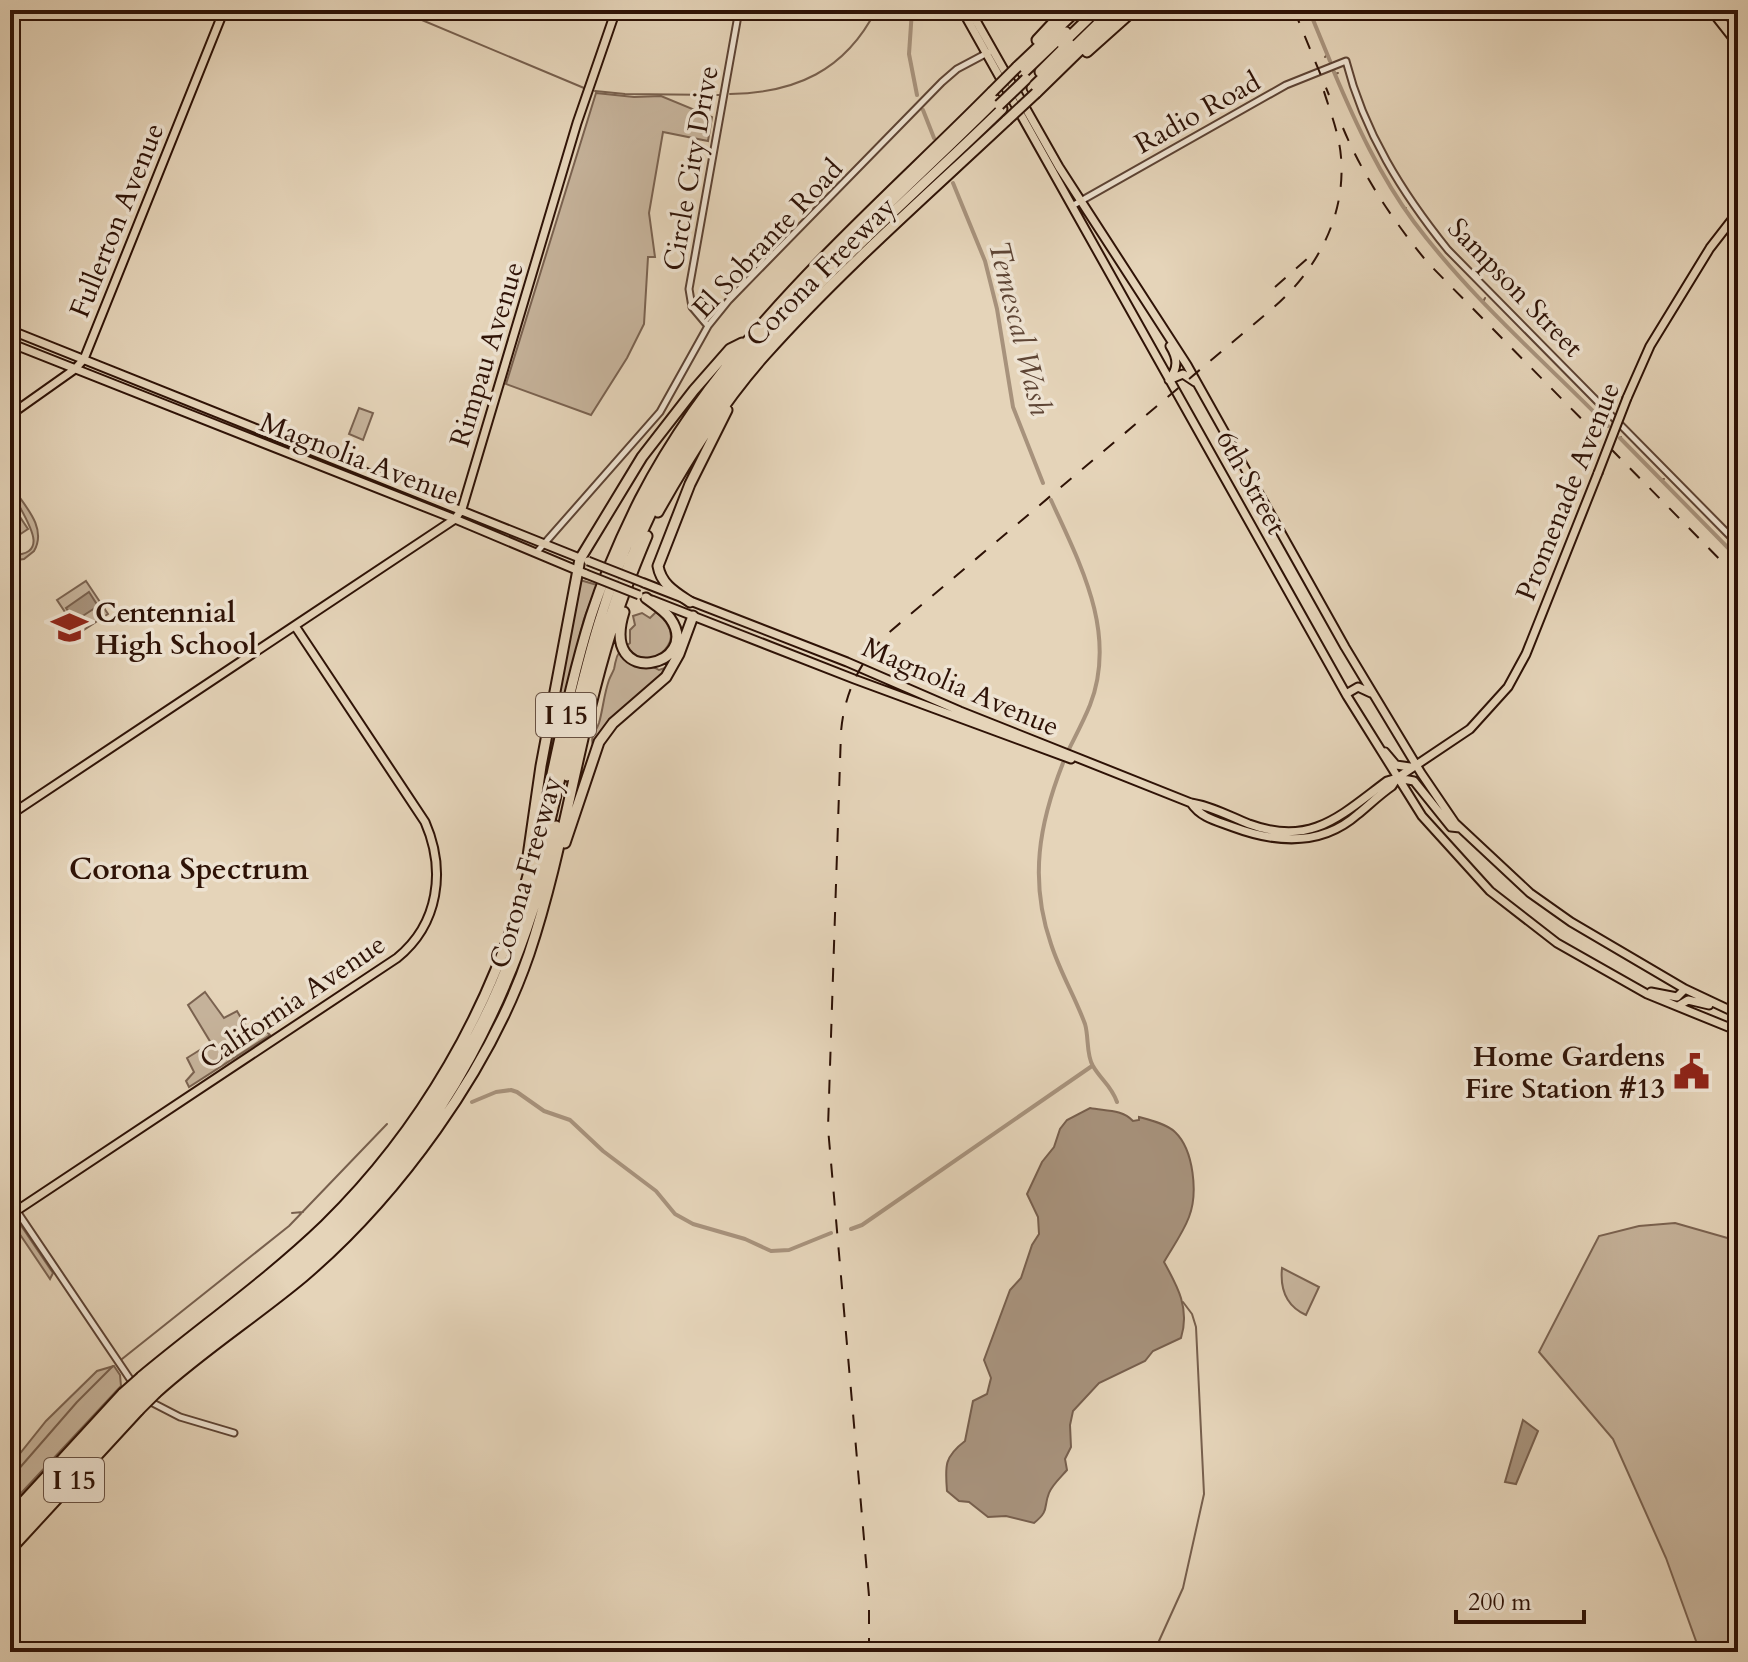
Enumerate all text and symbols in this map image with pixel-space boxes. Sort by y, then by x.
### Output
street label: Circle City Drive [654,63,728,274]
street label: Radio Road [1128,63,1267,163]
street label: Fullerton Avenue [61,117,173,323]
street label: El Sobrante Road [684,151,852,327]
street label: Corona Freeway [737,188,904,355]
street label: Sampson Street [1439,210,1592,366]
water label: Temescal Wash [978,237,1061,420]
street label: Rimpau Avenue [441,257,533,451]
street label: Promenade Avenue [1507,377,1629,606]
street label: Magnolia Avenue [255,403,465,514]
street label: 6th Street [1207,424,1295,541]
place label: Centennial High School [95,594,257,664]
school or university icon: Centennial High School [50,609,88,647]
street label: Magnolia Avenue [856,628,1065,746]
road number: I 15 [536,693,596,737]
street label: Corona Freeway [480,772,572,973]
district label: Corona Spectrum [69,849,309,890]
street label: California Avenue [192,926,393,1078]
place label: Home Gardens Fire Station #13 [1465,1038,1665,1108]
public building icon: Home Gardens Fire Station #13 [1672,1053,1710,1091]
road number: I 15 [44,1458,104,1502]
scale bar [1456,1574,1584,1624]
text: 200 m [1468,1586,1532,1619]

